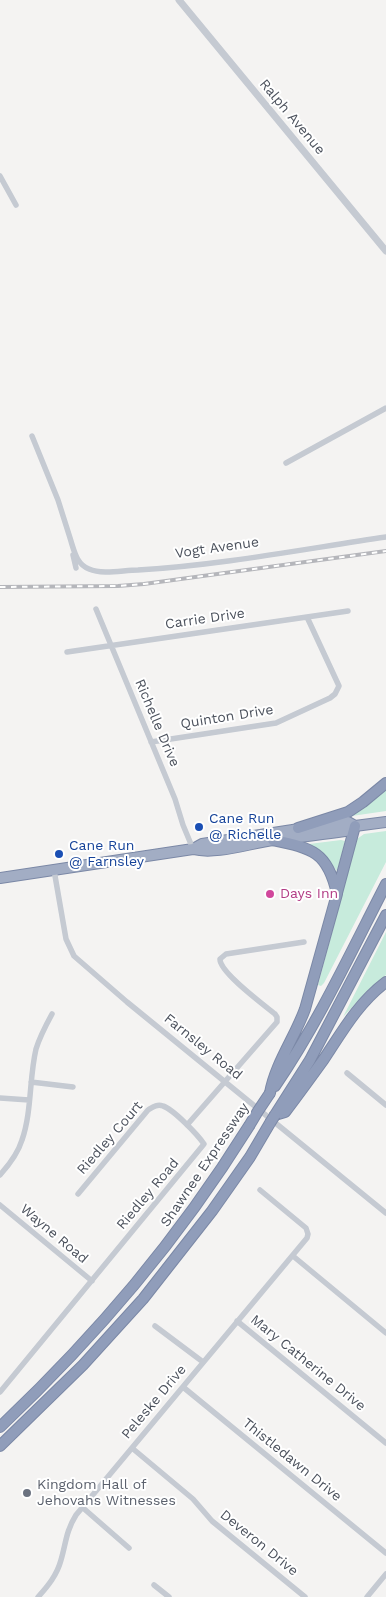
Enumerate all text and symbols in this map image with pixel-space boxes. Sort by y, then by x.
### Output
street label: Ralph Avenue [256,76,328,158]
street label: Vogt Avenue [174,534,260,562]
street label: Carrie Drive [164,605,246,633]
street label: Richelle Drive [131,677,183,769]
street label: Quinton Drive [179,701,275,733]
place label: Cane Run @ Richelle [209,811,281,844]
marker: Cane Run @ Richelle [193,821,205,833]
place label: Cane Run @ Farnsley [69,838,144,870]
marker: Cane Run @ Farnsley [53,848,65,860]
place label: Days Inn [280,886,338,902]
marker: Days Inn [264,888,276,900]
street label: Farnsley Road [161,1010,245,1084]
street label: Riedley Court [74,1098,146,1178]
street label: Shawnee Expressway [157,1100,253,1230]
street label: Riedley Road [113,1155,183,1233]
street label: Wayne Road [17,1201,91,1267]
street label: Mary Catherine Drive [247,1311,369,1415]
street label: Peleske Drive [118,1362,190,1442]
street label: Thistledawn Drive [239,1415,345,1505]
place label: Kingdom Hall of Jehovahs Witnesses [37,1477,176,1510]
marker: Kingdom Hall of Jehovahs Witnesses [21,1487,33,1499]
street label: Deveron Drive [217,1506,301,1580]

